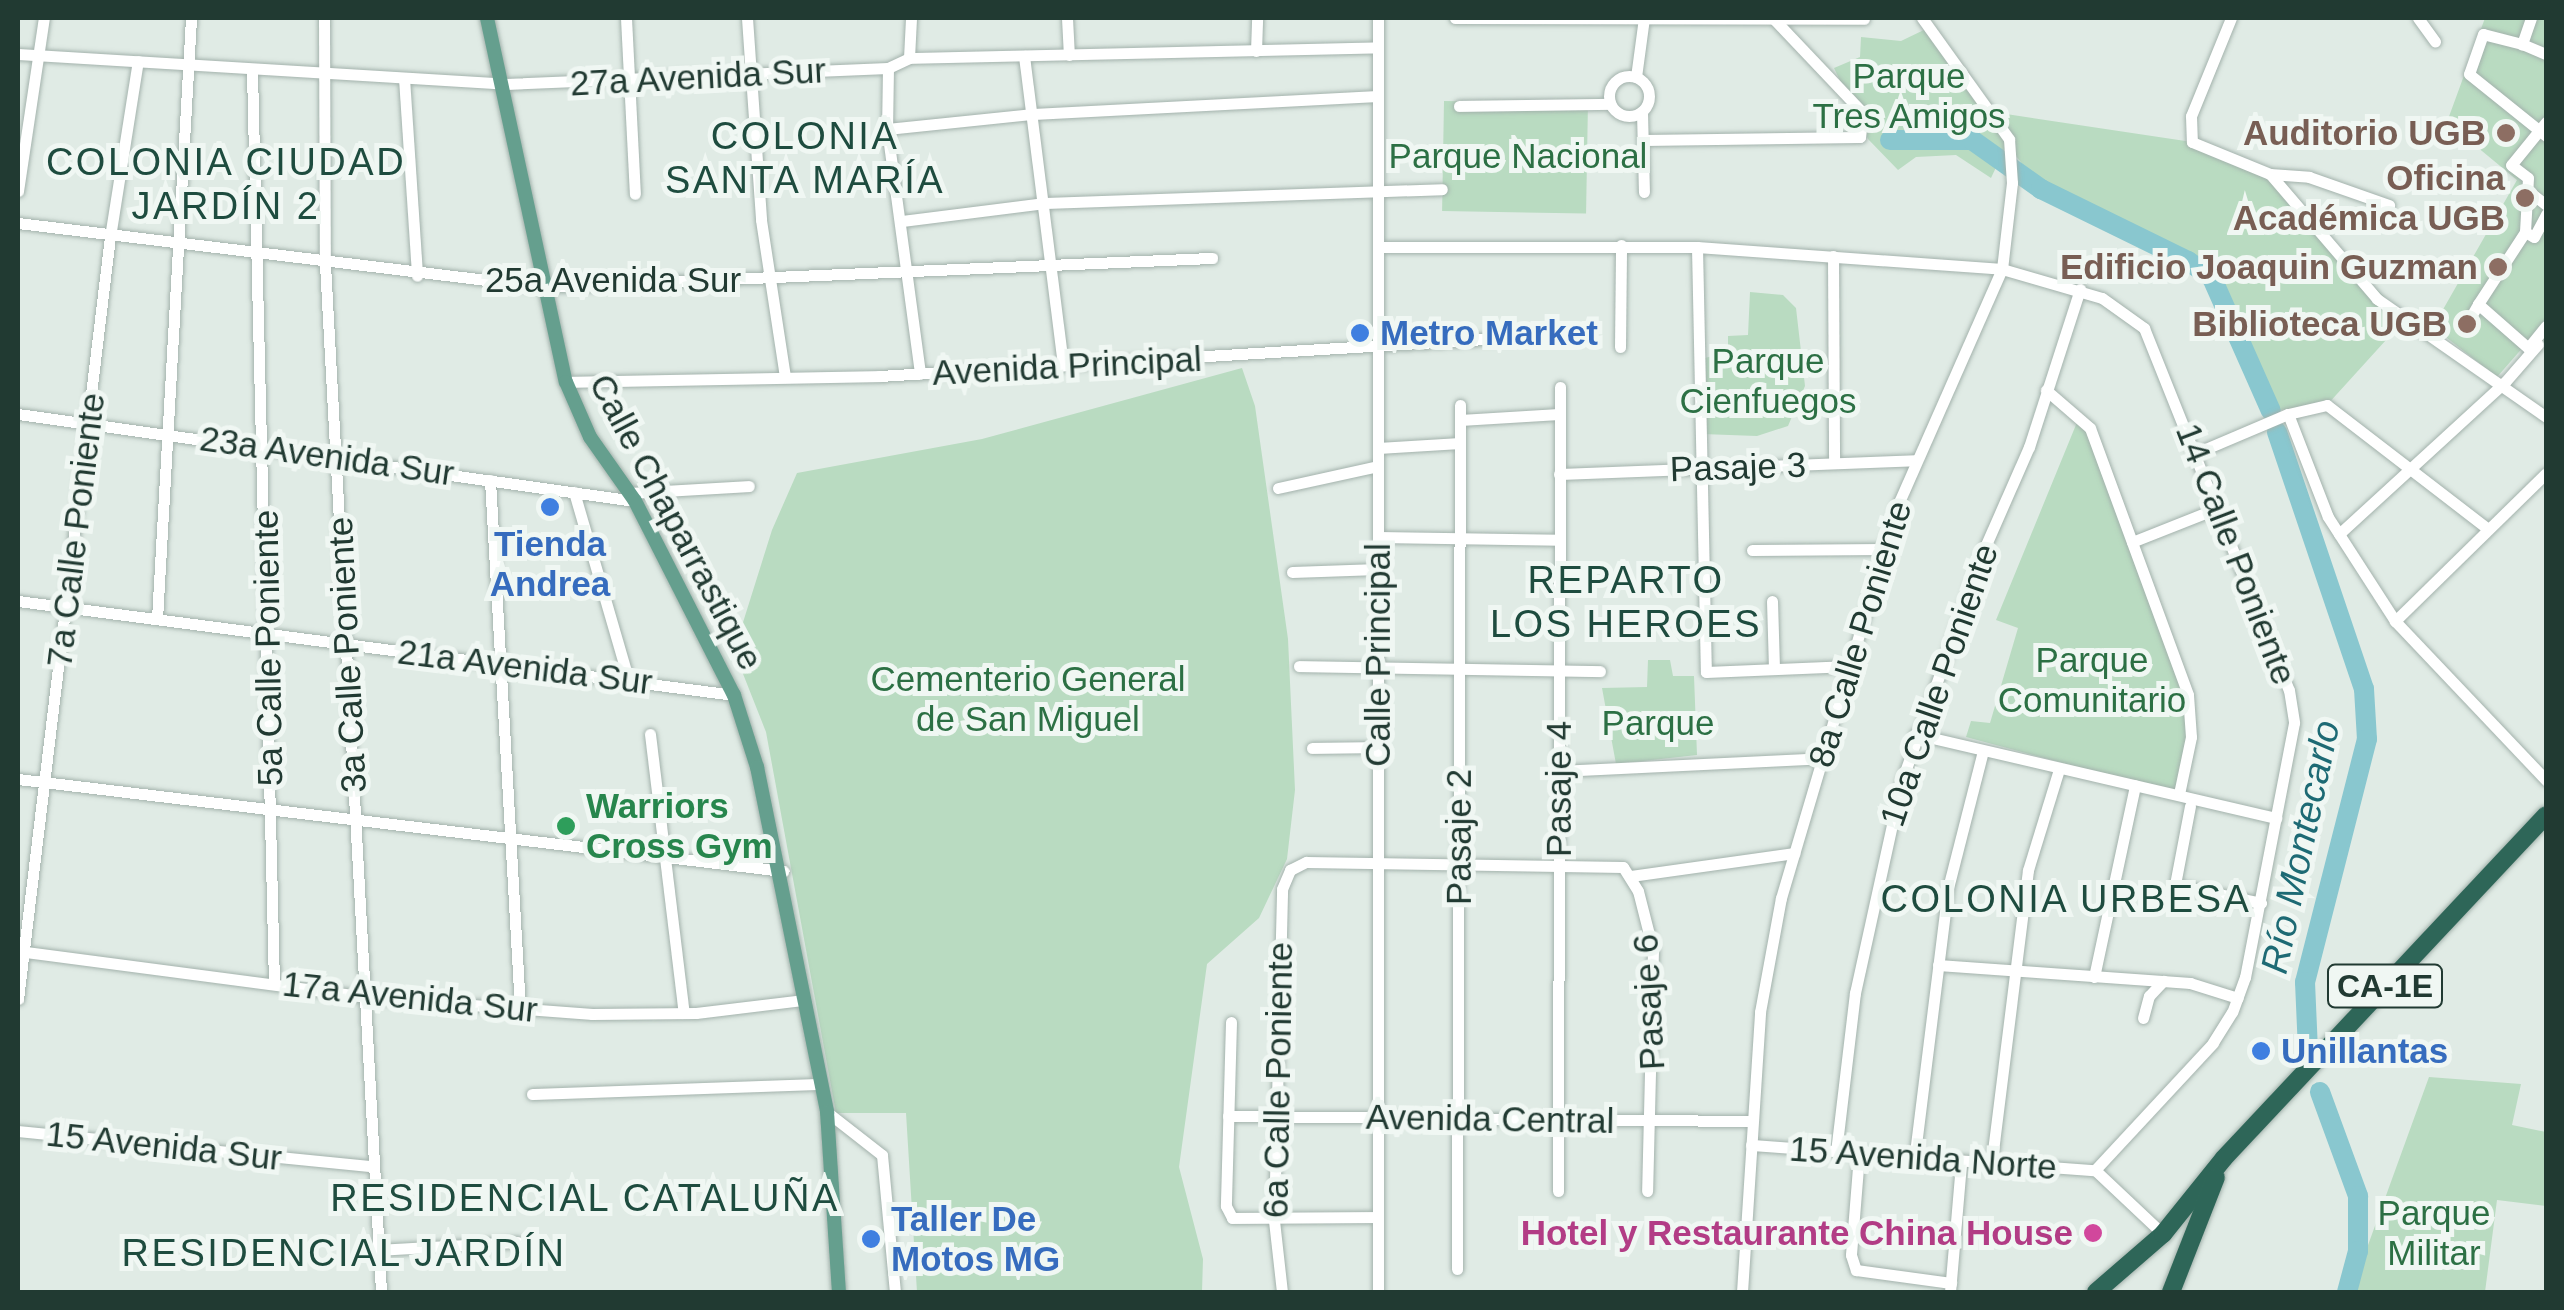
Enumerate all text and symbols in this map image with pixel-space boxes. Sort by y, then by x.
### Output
street label: 27a Avenida Sur [568,49,828,105]
park label: Parque Tres Amigos [1811,55,2007,137]
place label: Auditorio UGB [2243,112,2486,154]
district label: COLONIA SANTA MARÍA [664,114,946,203]
marker: Auditorio UGB [2495,122,2517,144]
park label: Parque Nacional [1389,135,1647,177]
district label: COLONIA CIUDAD JARDÍN 2 [45,140,407,230]
place label: Oficina Académica UGB [2233,157,2505,239]
marker: Oficina Académica UGB [2514,187,2536,209]
place label: Edificio Joaquin Guzman [2060,246,2478,288]
marker: Edificio Joaquin Guzman [2487,256,2509,278]
street label: 25a Avenida Sur [484,259,742,301]
place label: Biblioteca UGB [2192,303,2447,345]
place label: Metro Market [1380,312,1598,354]
marker: Biblioteca UGB [2456,313,2478,335]
marker: Metro Market [1349,322,1371,344]
street label: Avenida Principal [931,338,1203,394]
park label: Parque Cienfuegos [1679,340,1857,422]
street label: Calle Chaparrastique [580,367,772,677]
street label: 7a Calle Poniente [38,390,114,670]
street label: 23a Avenida Sur [196,417,458,495]
street label: 14 Calle Poniente [2167,417,2305,691]
street label: Pasaje 3 [1669,444,1807,490]
marker: Tienda Andrea [539,496,561,518]
street label: 8a Calle Poniente [1800,496,1920,772]
street label: 5a Calle Poniente [245,510,291,786]
street label: 3a Calle Poniente [319,516,375,794]
place label: Tienda Andrea [490,523,610,605]
street label: 10a Calle Poniente [1871,538,2007,832]
street label: Calle Principal [1357,543,1399,767]
district label: REPARTO LOS HEROES [1490,558,1762,648]
street label: 21a Avenida Sur [394,630,656,704]
park label: Parque Comunitario [1998,639,2186,721]
park label: Cementerio General de San Miguel [870,658,1186,740]
park label: Parque [1602,702,1714,744]
water label: Río Montecarlo [2252,716,2350,978]
street label: Pasaje 4 [1538,721,1580,857]
street label: Pasaje 2 [1438,769,1480,905]
place label: Warriors Cross Gym [586,785,773,867]
marker: Warriors Cross Gym [555,815,577,837]
district label: COLONIA URBESA [1880,877,2252,923]
street label: Pasaje 6 [1624,933,1674,1071]
street label: 6a Calle Poniente [1255,942,1301,1218]
road number: CA-1E [2325,959,2445,1013]
street label: 17a Avenida Sur [279,963,541,1031]
place label: Unillantas [2281,1030,2448,1072]
marker: Unillantas [2250,1040,2272,1062]
street label: Avenida Central [1365,1096,1615,1142]
street label: 15 Avenida Sur [43,1113,285,1179]
street label: 15 Avenida Norte [1787,1128,2059,1188]
district label: RESIDENCIAL CATALUÑA [329,1176,841,1222]
park label: Parque Militar [2378,1192,2490,1274]
place label: Taller De Motos MG [891,1198,1060,1280]
place label: Hotel y Restaurante China House [1521,1212,2073,1254]
marker: Hotel y Restaurante China House [2082,1222,2104,1244]
marker: Taller De Motos MG [860,1228,882,1250]
district label: RESIDENCIAL JARDÍN [121,1231,567,1277]

